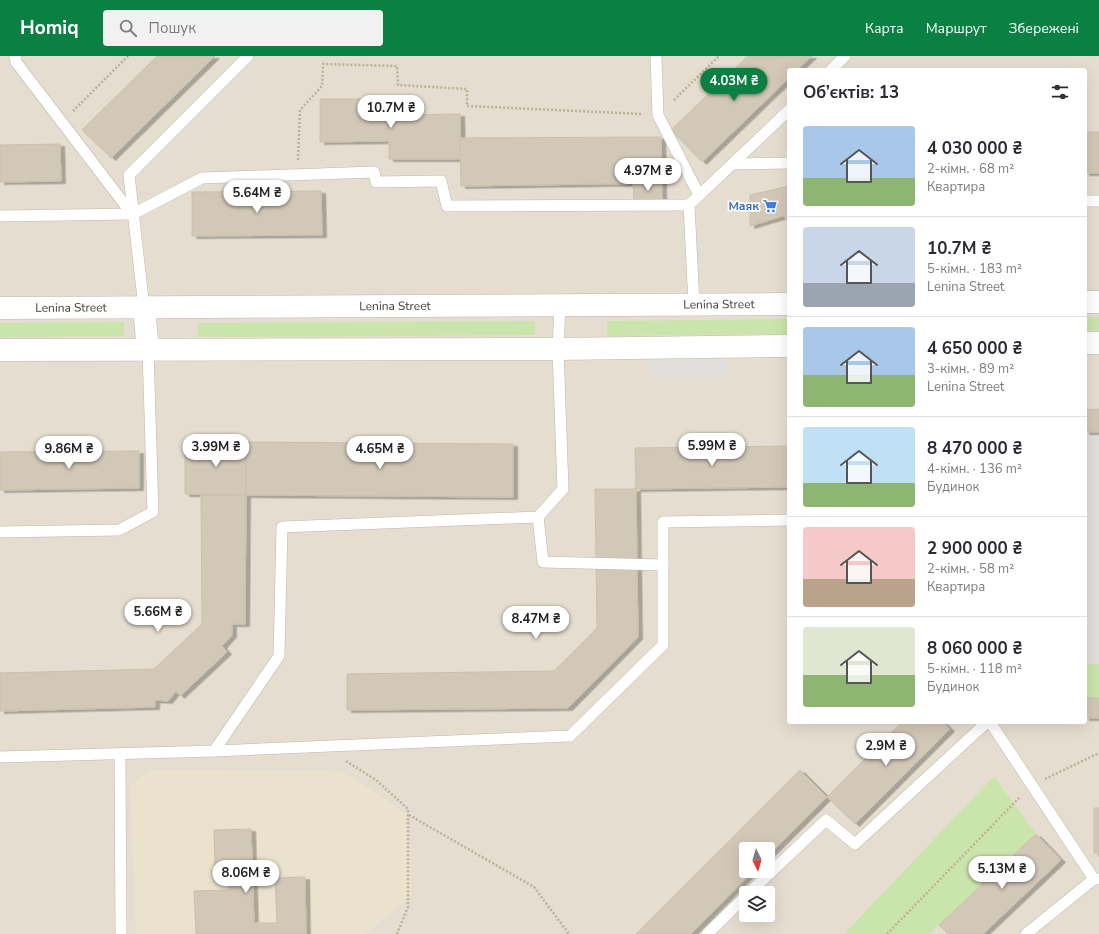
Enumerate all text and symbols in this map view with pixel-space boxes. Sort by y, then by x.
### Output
search box [103,10,383,46]
text: Homiq [20,15,79,41]
icon: search [117,17,139,39]
text: Пошук [149,18,196,38]
text: Карта [865,19,904,38]
text: Маршрут [926,19,986,38]
text: Збережені [1008,19,1079,38]
pin: 4.03M ₴ [697,68,771,102]
text: 4.03M ₴ [709,72,759,90]
text: Об’єктів: 13 [803,81,899,104]
icon: filters [1049,81,1071,103]
pin: 10.7M ₴ [354,95,428,129]
text: 10.7M ₴ [366,99,416,117]
text: 4 030 000 ₴ [927,137,1022,160]
icon: home [835,142,883,190]
pin: 4.97M ₴ [611,158,685,192]
text: 2-кімн. · 68 m² [927,160,1014,178]
text: 4.97M ₴ [623,162,673,180]
text: Квартира [927,178,985,196]
pin: 5.64M ₴ [220,180,294,214]
text: 5.64M ₴ [232,184,282,202]
place label: Маяк [728,198,759,214]
supermarket icon: Маяк [762,198,778,214]
text: 10.7M ₴ [927,237,991,260]
icon: home [835,243,883,291]
text: 5-кімн. · 183 m² [927,260,1022,278]
text: Lenina Street [927,278,1004,296]
street label: Lenina Street [683,296,756,313]
street label: Lenina Street [359,298,432,314]
street label: Lenina Street [35,299,108,316]
text: 4 650 000 ₴ [927,337,1022,360]
icon: home [835,343,883,391]
text: 3-кімн. · 89 m² [927,360,1014,378]
text: Lenina Street [927,378,1004,396]
pin: 5.99M ₴ [675,433,749,467]
pin: 3.99M ₴ [179,434,253,468]
pin: 9.86M ₴ [32,436,106,470]
pin: 4.65M ₴ [343,436,417,470]
text: 5.99M ₴ [687,437,737,455]
text: 8 470 000 ₴ [927,437,1022,460]
text: 3.99M ₴ [191,438,241,456]
text: 9.86M ₴ [44,440,94,458]
text: 4.65M ₴ [355,440,405,458]
icon: home [835,443,883,491]
text: 4-кімн. · 136 m² [927,460,1022,478]
text: Будинок [927,478,979,496]
text: 2 900 000 ₴ [927,537,1022,560]
icon: home [835,543,883,591]
text: 2-кімн. · 58 m² [927,560,1014,578]
text: Квартира [927,578,985,596]
pin: 5.66M ₴ [121,599,195,633]
text: 5.66M ₴ [133,603,183,621]
pin: 8.47M ₴ [499,606,573,640]
text: 8.47M ₴ [511,610,561,628]
text: 8 060 000 ₴ [927,637,1022,660]
icon: home [835,643,883,691]
text: 5-кімн. · 118 m² [927,660,1022,678]
text: Будинок [927,678,979,696]
pin: 2.9M ₴ [853,733,919,767]
text: 2.9M ₴ [865,737,907,755]
north arrow [739,842,775,878]
map controls [739,842,775,922]
pin: 5.13M ₴ [965,856,1039,890]
pin: 8.06M ₴ [209,860,283,894]
text: 5.13M ₴ [977,860,1027,878]
text: 8.06M ₴ [221,864,271,882]
button: layers [739,886,775,922]

